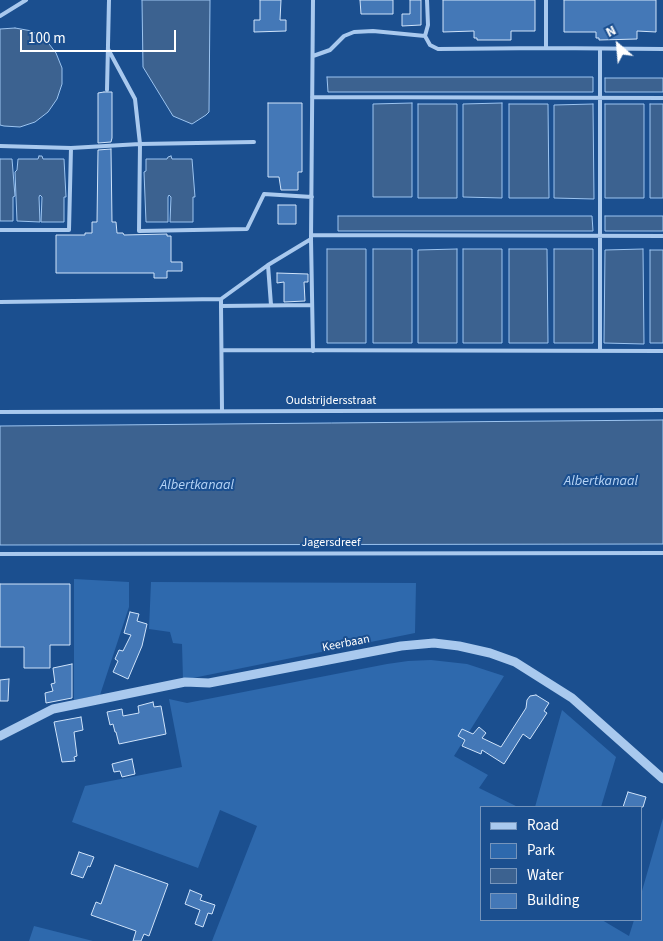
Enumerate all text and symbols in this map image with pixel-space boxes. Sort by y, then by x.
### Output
scale bar [22,20,179,52]
north arrow [593,20,643,70]
text: N [603,21,620,43]
text: 100 m [28,28,66,49]
street label: Oudstrijdersstraat [286,394,376,408]
water label: Albertkanaal [564,474,638,490]
water label: Albertkanaal [160,478,234,494]
street label: Jagersdreef [302,536,360,550]
street label: Keerbaan [321,632,371,656]
legend [480,806,643,921]
text: Road [527,815,559,836]
text: Park [527,840,555,861]
text: Water [527,865,563,886]
text: Building [527,890,579,911]

